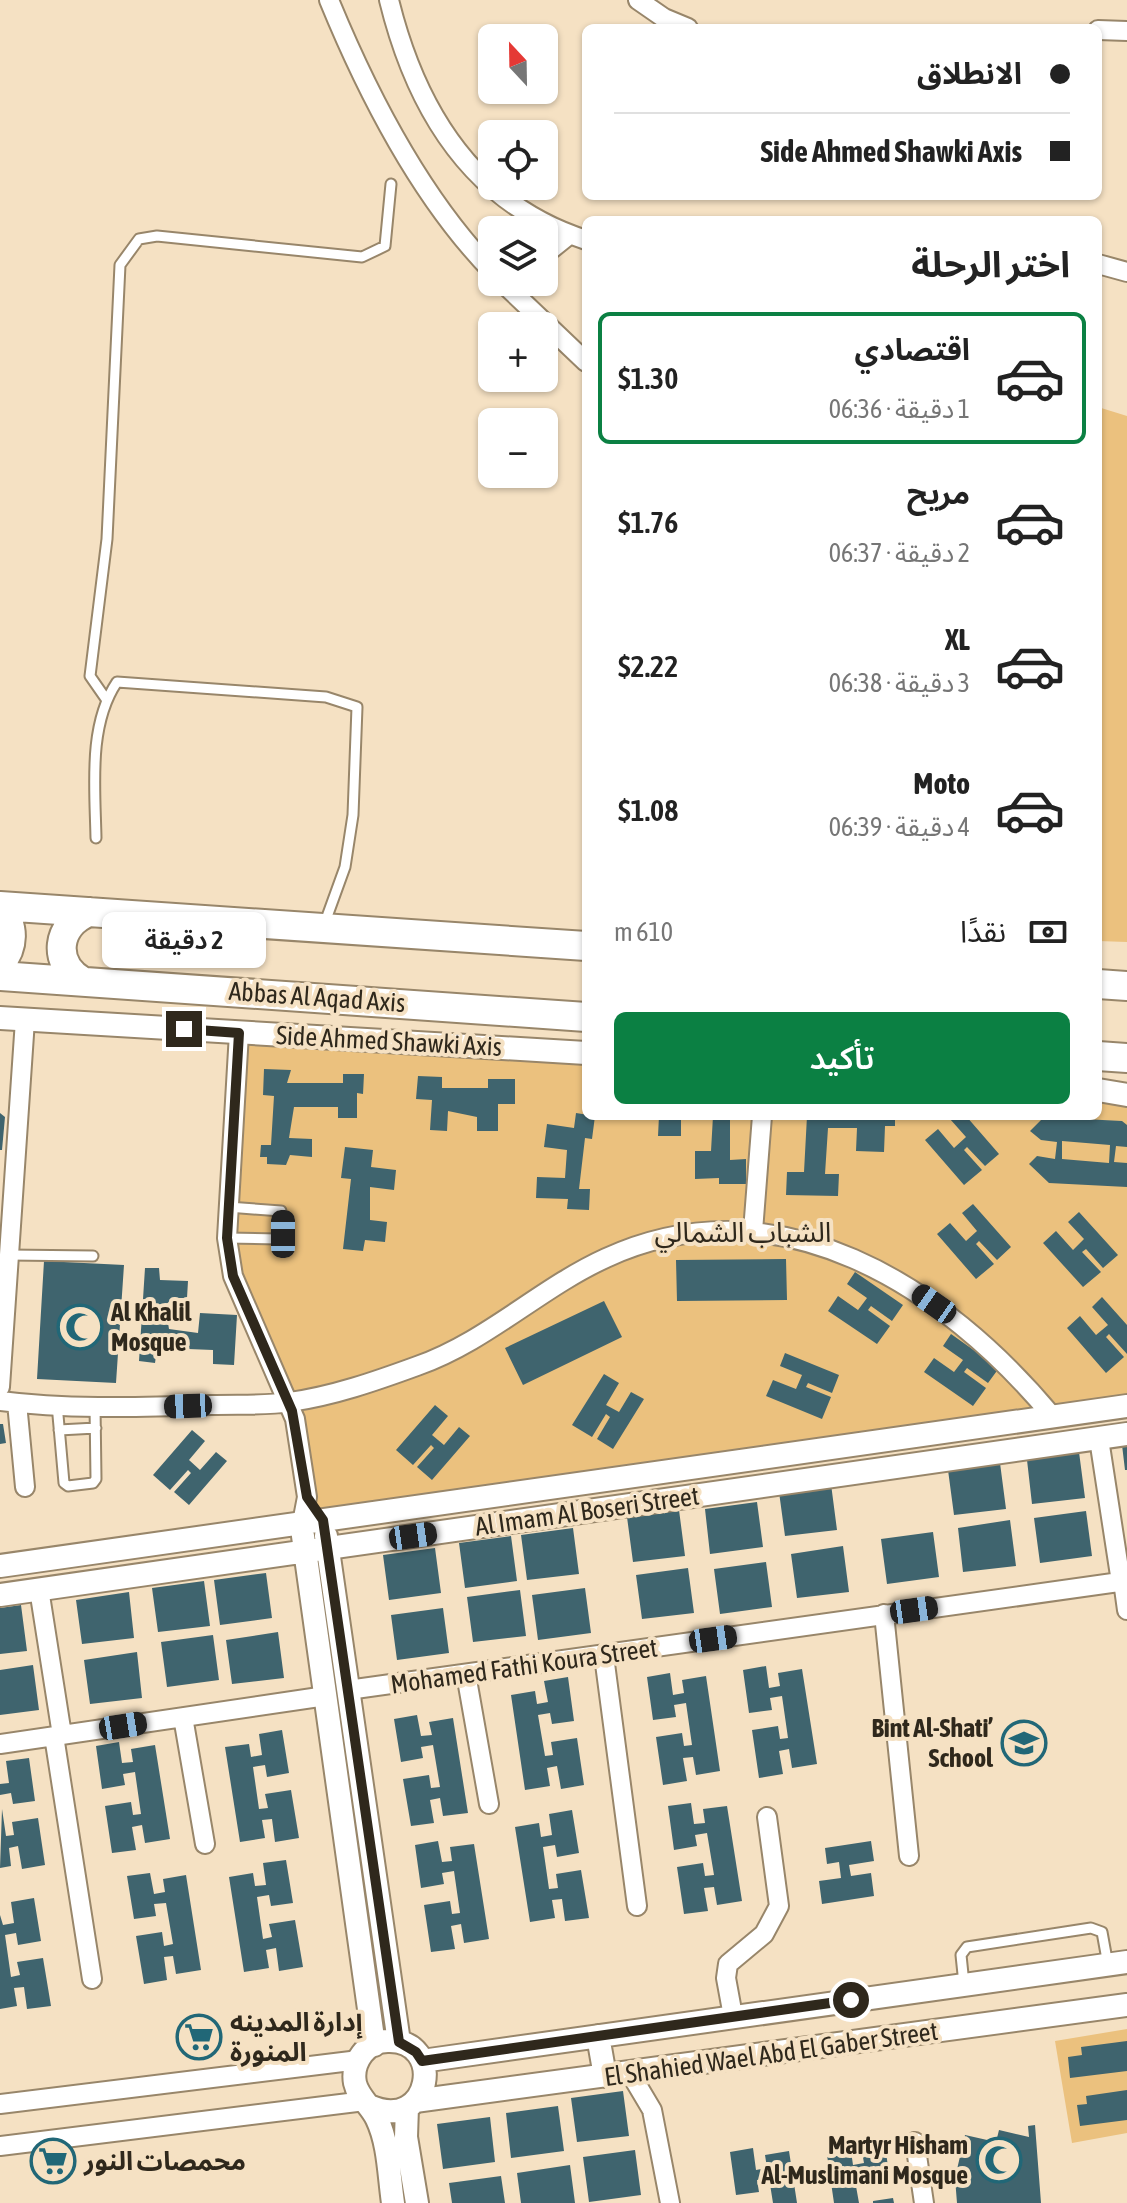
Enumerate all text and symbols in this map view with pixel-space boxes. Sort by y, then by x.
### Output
north arrow [478,24,558,104]
map controls [478,24,558,488]
text: الانطلاق [917,56,1022,90]
button: locate [478,120,558,200]
text: Side Ahmed Shawki Axis [761,134,1022,168]
button: layers [478,216,558,296]
text: اختر الرحلة [911,243,1070,285]
button: + [478,312,558,392]
text: اقتصادي [855,332,970,366]
icon: car [994,342,1066,414]
text: $1.30 [618,361,678,395]
text: 1 دقيقة · 06:36 [829,394,970,424]
button: − [478,408,558,488]
text: مريح [907,476,970,510]
icon: car [994,486,1066,558]
text: $1.76 [618,505,678,539]
text: 2 دقيقة · 06:37 [829,538,970,568]
text: XL [945,622,970,656]
icon: car [994,630,1066,702]
text: $2.22 [618,649,678,683]
text: 3 دقيقة · 06:38 [829,668,970,698]
text: Moto [913,766,970,800]
icon: car [994,774,1066,846]
text: $1.08 [618,793,678,827]
text: 4 دقيقة · 06:39 [829,812,970,842]
icon: cash [1026,910,1070,954]
callout: 2 دقيقة [102,913,266,969]
text: نقدًا [960,914,1006,948]
text: 610 m [614,917,673,947]
text: 2 دقيقة [145,925,223,955]
street label: Abbas Al Aqad Axis [228,976,406,1018]
route end [166,1011,202,1047]
button: تأكيد [614,1012,1070,1104]
street label: Side Ahmed Shawki Axis [275,1020,503,1062]
car [271,1210,295,1258]
district label: الشباب الشمالي [654,1216,832,1253]
car [907,1280,961,1328]
place label: Al Khalil Mosque [110,1297,193,1357]
mosque icon: Al Khalil Mosque [56,1303,104,1351]
car [164,1393,212,1419]
street label: Al Imam Al Boseri Street [473,1480,701,1542]
car [388,1521,438,1551]
car [889,1595,939,1625]
car [688,1624,738,1654]
street label: Mohamed Fathi Koura Street [389,1632,659,1700]
car [97,1710,149,1742]
place label: Bint Al-Shati’ School [871,1713,994,1773]
school or university icon: Bint Al-Shati’ School [1000,1719,1048,1767]
route start [833,1982,869,2018]
place label: إدارة المدينه المنورة [230,2007,363,2067]
supermarket icon: إدارة المدينه المنورة [175,2013,223,2061]
street label: El Shahied Wael Abd El Gaber Street [602,2016,940,2092]
place label: Martyr Hisham Al-Muslimani Mosque [760,2130,968,2190]
mosque icon: Martyr Hisham Al-Muslimani Mosque [975,2136,1023,2184]
supermarket icon: محمصات النور [29,2137,77,2185]
place label: محمصات النور [83,2146,246,2176]

